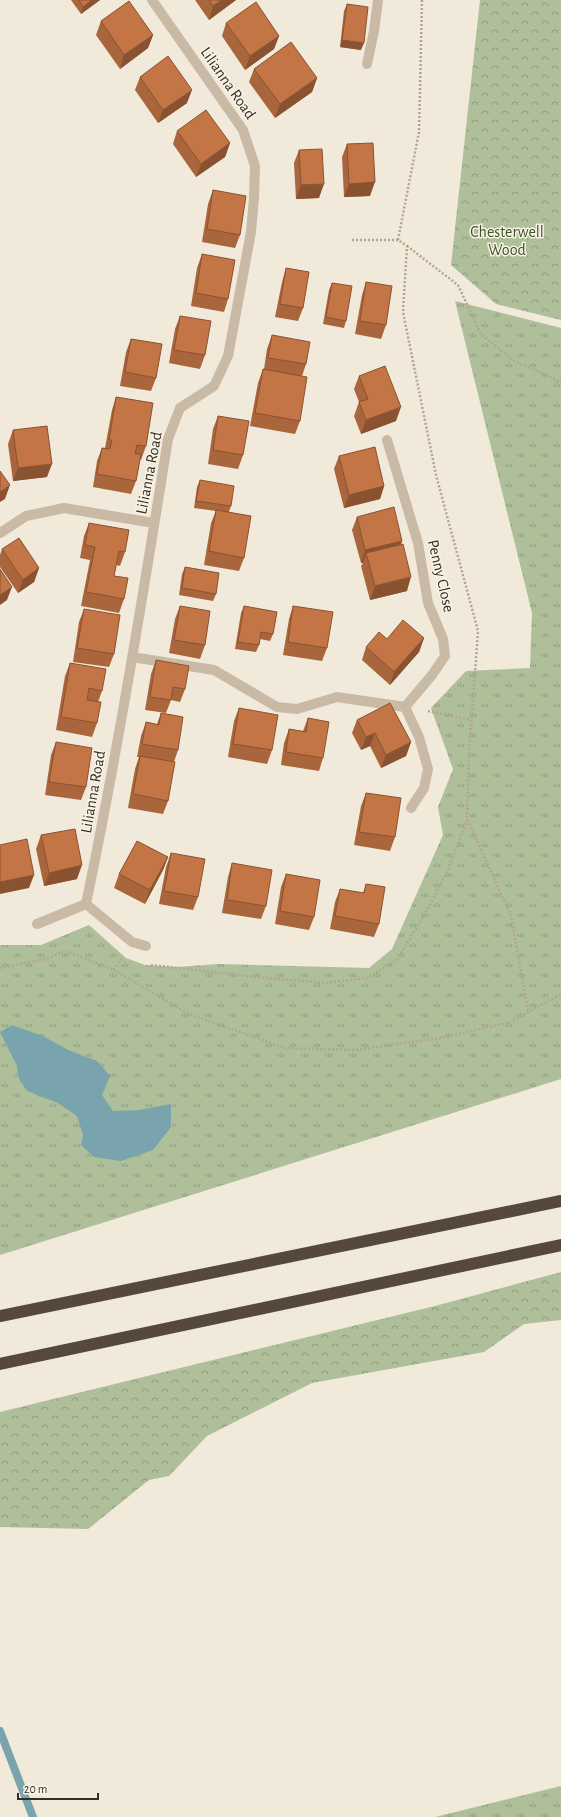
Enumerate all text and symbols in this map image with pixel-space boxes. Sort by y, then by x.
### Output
street label: Lilianna Road [197,44,259,122]
park label: Chesterwell Wood [470,224,544,258]
street label: Lilianna Road [133,430,165,516]
street label: Penny Close [424,538,457,614]
street label: Lilianna Road [78,749,108,835]
scale bar [18,1775,98,1801]
text: 20 m [24,1783,47,1795]

